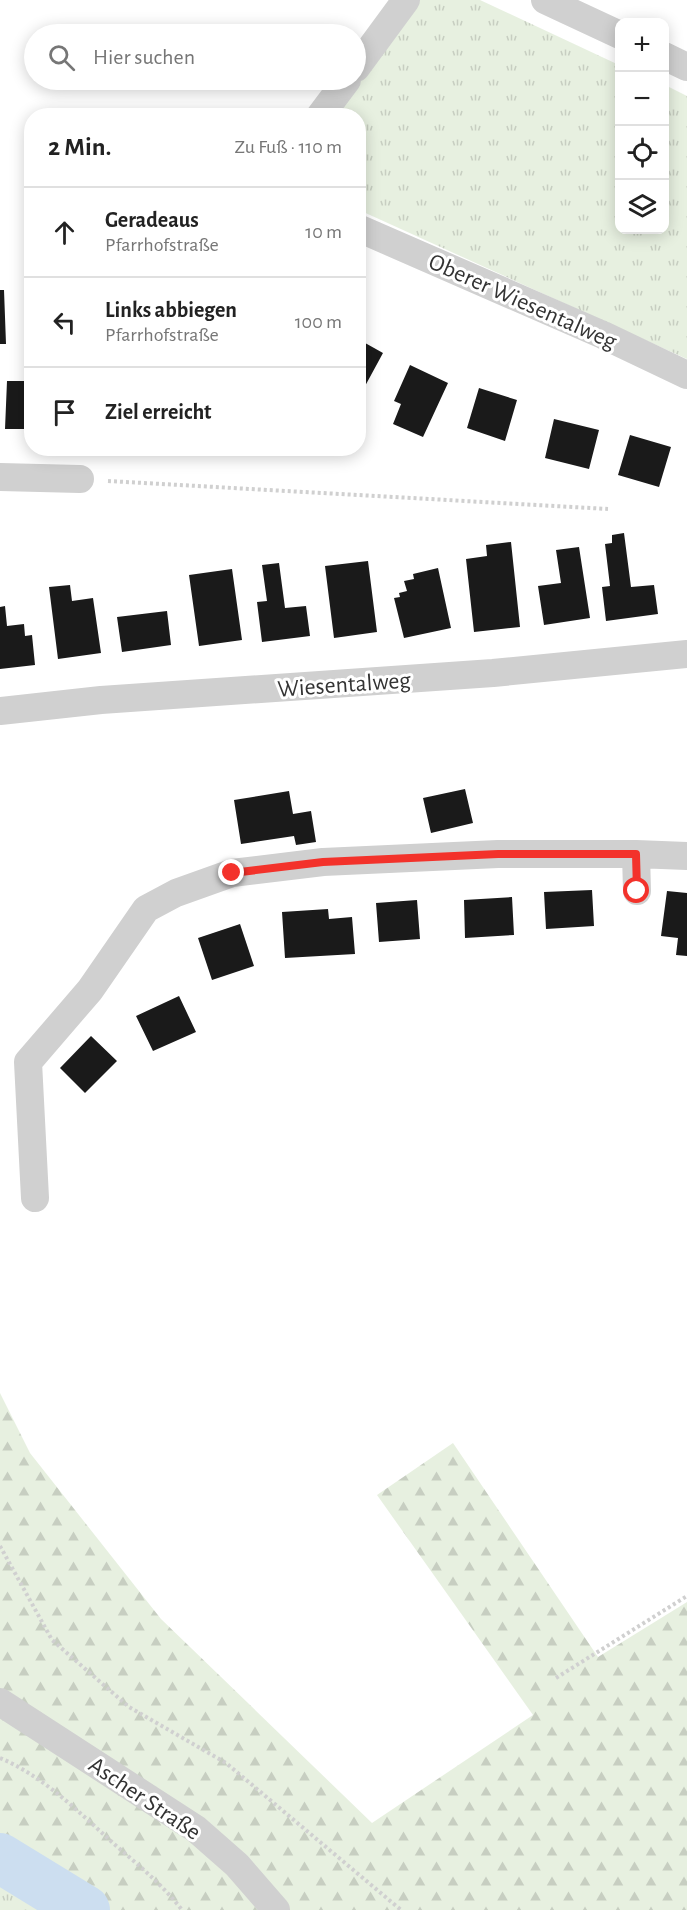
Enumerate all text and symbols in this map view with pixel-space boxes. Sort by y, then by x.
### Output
map controls [615,18,669,234]
button: + [615,18,669,72]
search box [24,24,366,90]
icon: search [45,41,78,74]
text: Hier suchen [93,46,195,68]
button: − [615,72,669,126]
button: locate [615,126,669,180]
text: 2 Min. [48,134,111,160]
text: Zu Fuß · 110 m [234,137,342,157]
button: layers [615,180,669,234]
text: Geradeaus [105,209,199,231]
icon: ahead [48,216,81,249]
text: 10 m [305,222,342,242]
text: Pfarrhofstraße [105,235,219,255]
street label: Oberer Wiesentalweg [425,250,620,354]
text: Links abbiegen [105,299,237,321]
icon: left [48,306,81,339]
text: 100 m [295,312,342,332]
text: Pfarrhofstraße [105,325,219,345]
icon: arrive [48,396,81,429]
text: Ziel erreicht [105,401,212,423]
street label: Wiesentalweg [277,668,412,702]
route end [218,859,244,885]
route start [623,877,649,903]
street label: Ascher Straße [84,1753,205,1845]

